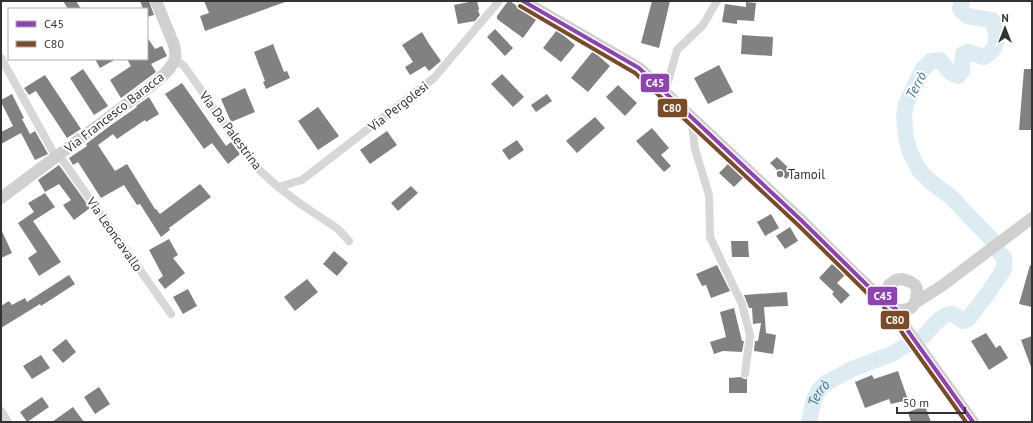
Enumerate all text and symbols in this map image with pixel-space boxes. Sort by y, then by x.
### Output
legend [8,8,148,60]
north arrow [985,8,1025,48]
text: N [1001,11,1009,25]
text: C45 [44,16,64,31]
text: C80 [44,36,64,51]
street label: Via Francesco Baracca [60,68,168,157]
water label: Terrò [901,68,931,102]
line badge: C45 [640,73,670,93]
text: C45 [646,76,664,90]
street label: Via Pergolesi [364,78,432,136]
street label: Via Da Palestrina [195,87,266,173]
line badge: C80 [657,98,688,118]
text: C80 [663,101,681,115]
place label: Tamoil [788,166,825,183]
marker: Tamoil [775,169,785,179]
street label: Via Leoncavallo [82,193,146,275]
line badge: C45 [867,286,898,306]
text: C45 [874,289,892,303]
line badge: C80 [880,310,910,330]
text: C80 [886,313,904,327]
water label: Terrò [804,376,833,408]
scale bar [897,389,965,415]
text: 50 m [903,395,929,410]

